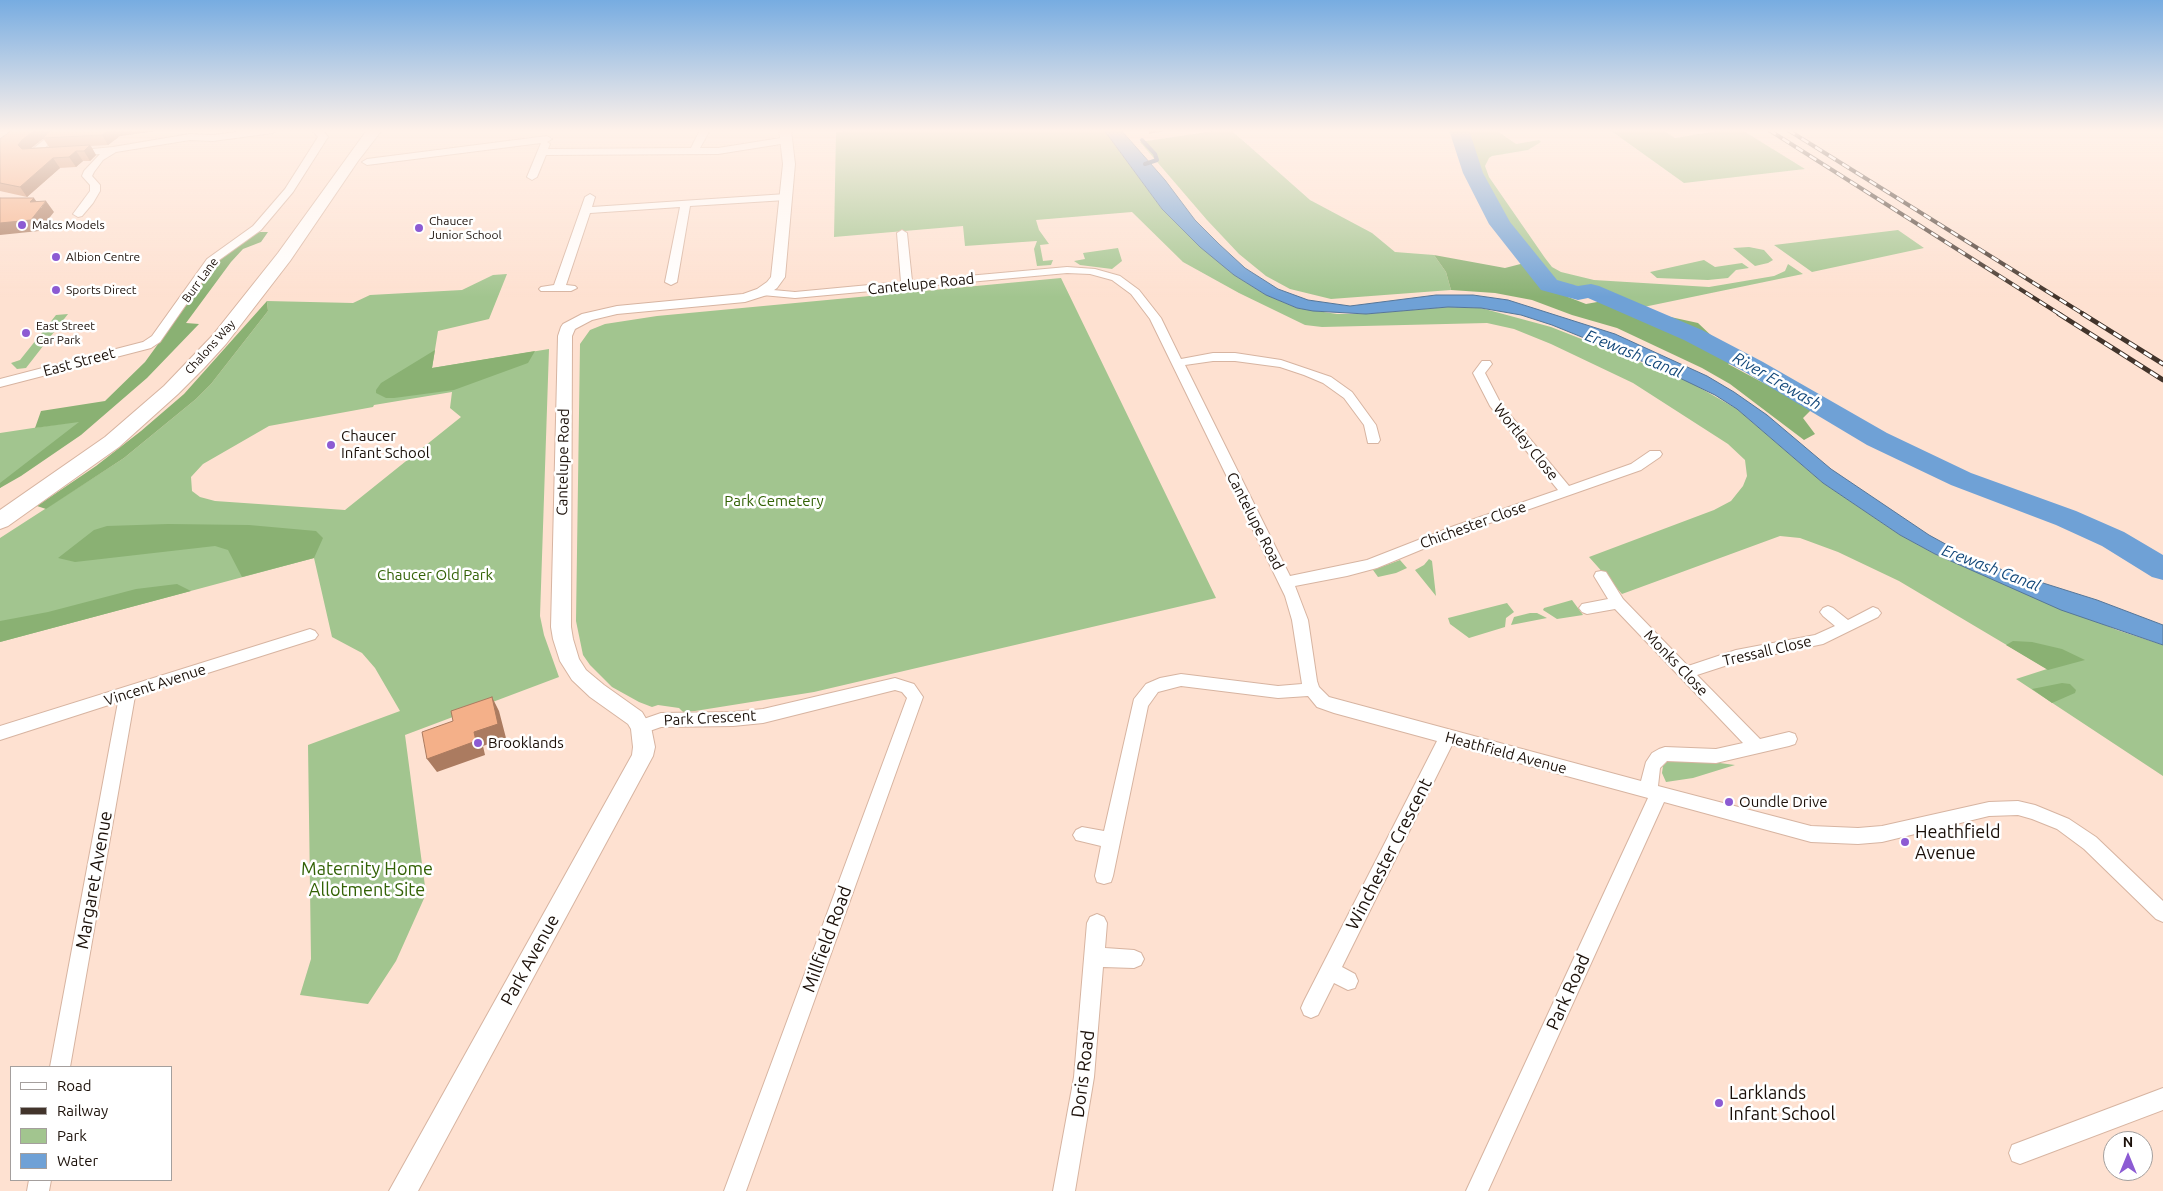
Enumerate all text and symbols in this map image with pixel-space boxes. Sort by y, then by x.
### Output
place label: Chaucer Junior School [429,214,502,242]
place label: Malcs Models [32,218,105,232]
marker: Malcs Models [16,219,28,231]
marker: Chaucer Junior School [413,222,425,234]
place label: Albion Centre [66,250,140,264]
marker: Albion Centre [50,251,62,263]
street label: Burr Lane [179,255,221,305]
street label: Cantelupe Road [867,269,975,299]
place label: Sports Direct [66,283,136,297]
marker: Sports Direct [50,284,62,296]
street label: Chalons Way [182,317,238,377]
place label: East Street Car Park [36,319,95,347]
water label: Erewash Canal [1582,326,1686,382]
marker: East Street Car Park [20,327,32,339]
street label: East Street [41,344,117,380]
water label: River Erewash [1729,348,1825,414]
street label: Wortley Close [1490,400,1562,484]
street label: Cantelupe Road [553,408,573,516]
place label: Chaucer Infant School [341,427,430,462]
marker: Chaucer Infant School [325,439,337,451]
street label: Cantelupe Road [1223,469,1287,573]
park label: Park Cemetery [724,492,824,510]
street label: Chichester Close [1417,497,1529,553]
water label: Erewash Canal [1939,540,2043,596]
park label: Chaucer Old Park [377,566,493,584]
street label: Monks Close [1640,626,1712,700]
street label: Tressall Close [1721,632,1813,670]
street label: Vincent Avenue [102,660,208,710]
street label: Park Crescent [663,707,757,729]
street label: Heathfield Avenue [1443,728,1569,778]
place label: Brooklands [488,734,564,752]
marker: Brooklands [472,737,484,749]
street label: Winchester Crescent [1341,775,1437,933]
place label: Oundle Drive [1739,793,1828,811]
marker: Oundle Drive [1723,796,1735,808]
street label: Margaret Avenue [71,809,117,951]
place label: Heathfield Avenue [1915,821,2000,864]
marker: Heathfield Avenue [1899,836,1911,848]
park label: Maternity Home Allotment Site [301,858,433,901]
street label: Millfield Road [798,883,856,995]
street label: Park Avenue [496,911,564,1009]
street label: Park Road [1542,950,1594,1034]
street label: Doris Road [1067,1029,1099,1119]
legend [10,1066,172,1181]
text: Road [57,1077,92,1094]
place label: Larklands Infant School [1729,1082,1835,1124]
marker: Larklands Infant School [1713,1097,1725,1109]
text: Railway [57,1102,108,1119]
text: Park [57,1127,87,1144]
north arrow [2103,1131,2153,1181]
text: N [2123,1134,2133,1150]
text: Water [57,1152,98,1169]

